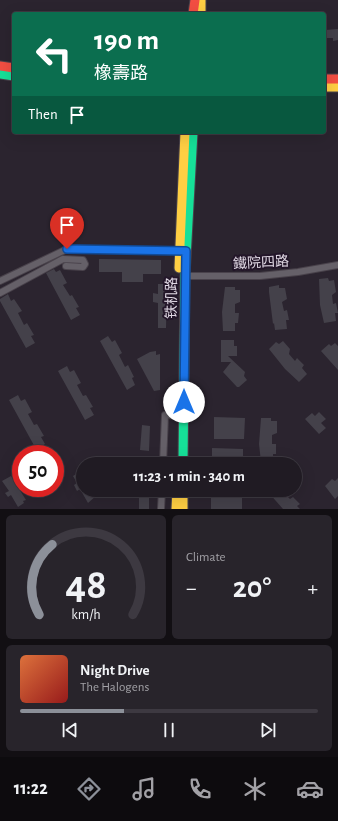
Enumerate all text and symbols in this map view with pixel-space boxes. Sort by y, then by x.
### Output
text: 190 m [94,27,159,55]
icon: left [28,28,80,80]
text: 橡壽路 [94,65,148,83]
icon: arrive [66,104,88,126]
text: Then [28,107,58,122]
pin [50,208,84,249]
icon: arrive [56,214,78,236]
street label: 鐵院四路 [233,253,289,271]
street label: 铁机路 [164,277,179,319]
position arrow [163,381,205,423]
speed limit sign: 50 [12,445,64,497]
text: 11:23 · 1 min · 340 m [133,469,245,484]
text: Climate [186,551,225,564]
text: 48 [65,565,107,606]
text: 20° [233,573,271,603]
text: − [186,577,197,599]
text: + [307,577,318,599]
text: km/h [71,608,101,622]
text: Night Drive [80,663,150,678]
text: The Halogens [80,681,149,694]
icon: previous [59,719,81,741]
icon: pause [158,719,180,741]
icon: next [257,719,279,741]
icon: directions [75,775,103,803]
icon: music [130,775,158,803]
icon: phone [186,775,214,803]
icon: climate [241,775,269,803]
icon: car [296,775,324,803]
text: 11:22 [14,780,48,798]

